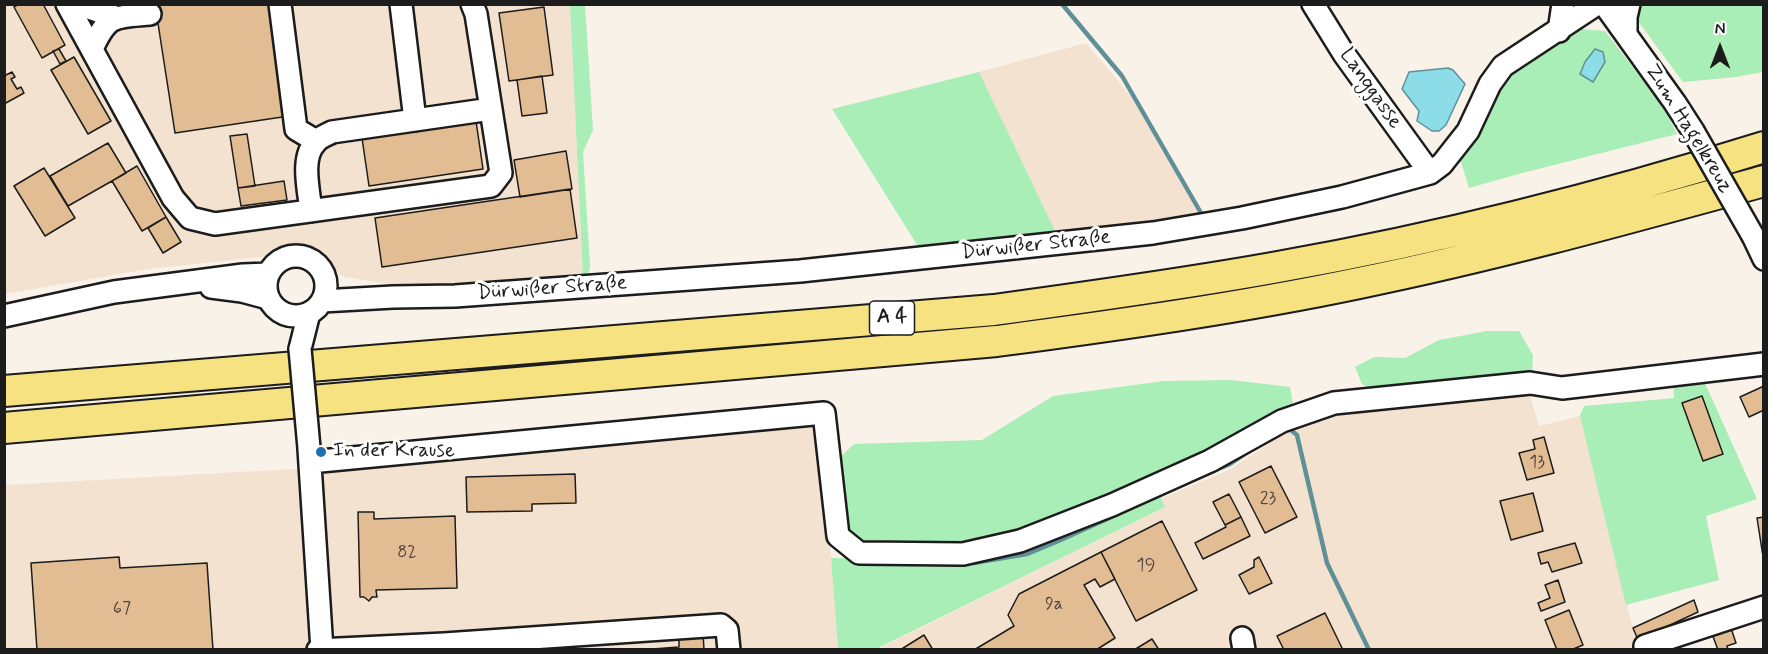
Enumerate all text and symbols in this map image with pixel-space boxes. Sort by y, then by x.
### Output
north arrow [1690,18,1750,78]
text: N [1715,19,1725,40]
street label: Langgasse [1333,44,1407,134]
street label: Zum Hagelkreuz [1638,60,1738,198]
street label: Dürwißer Straße [960,226,1112,266]
street label: Dürwißer Straße [476,271,628,307]
road number: A 4 [870,301,914,335]
place label: In der Krause [333,439,455,465]
marker: In der Krause [314,445,328,459]
house number: 13 [1529,452,1545,474]
house number: 23 [1260,488,1276,510]
house number: 82 [397,542,417,564]
house number: 19 [1137,555,1155,577]
house number: 9a [1045,594,1063,616]
house number: 67 [113,598,131,620]

